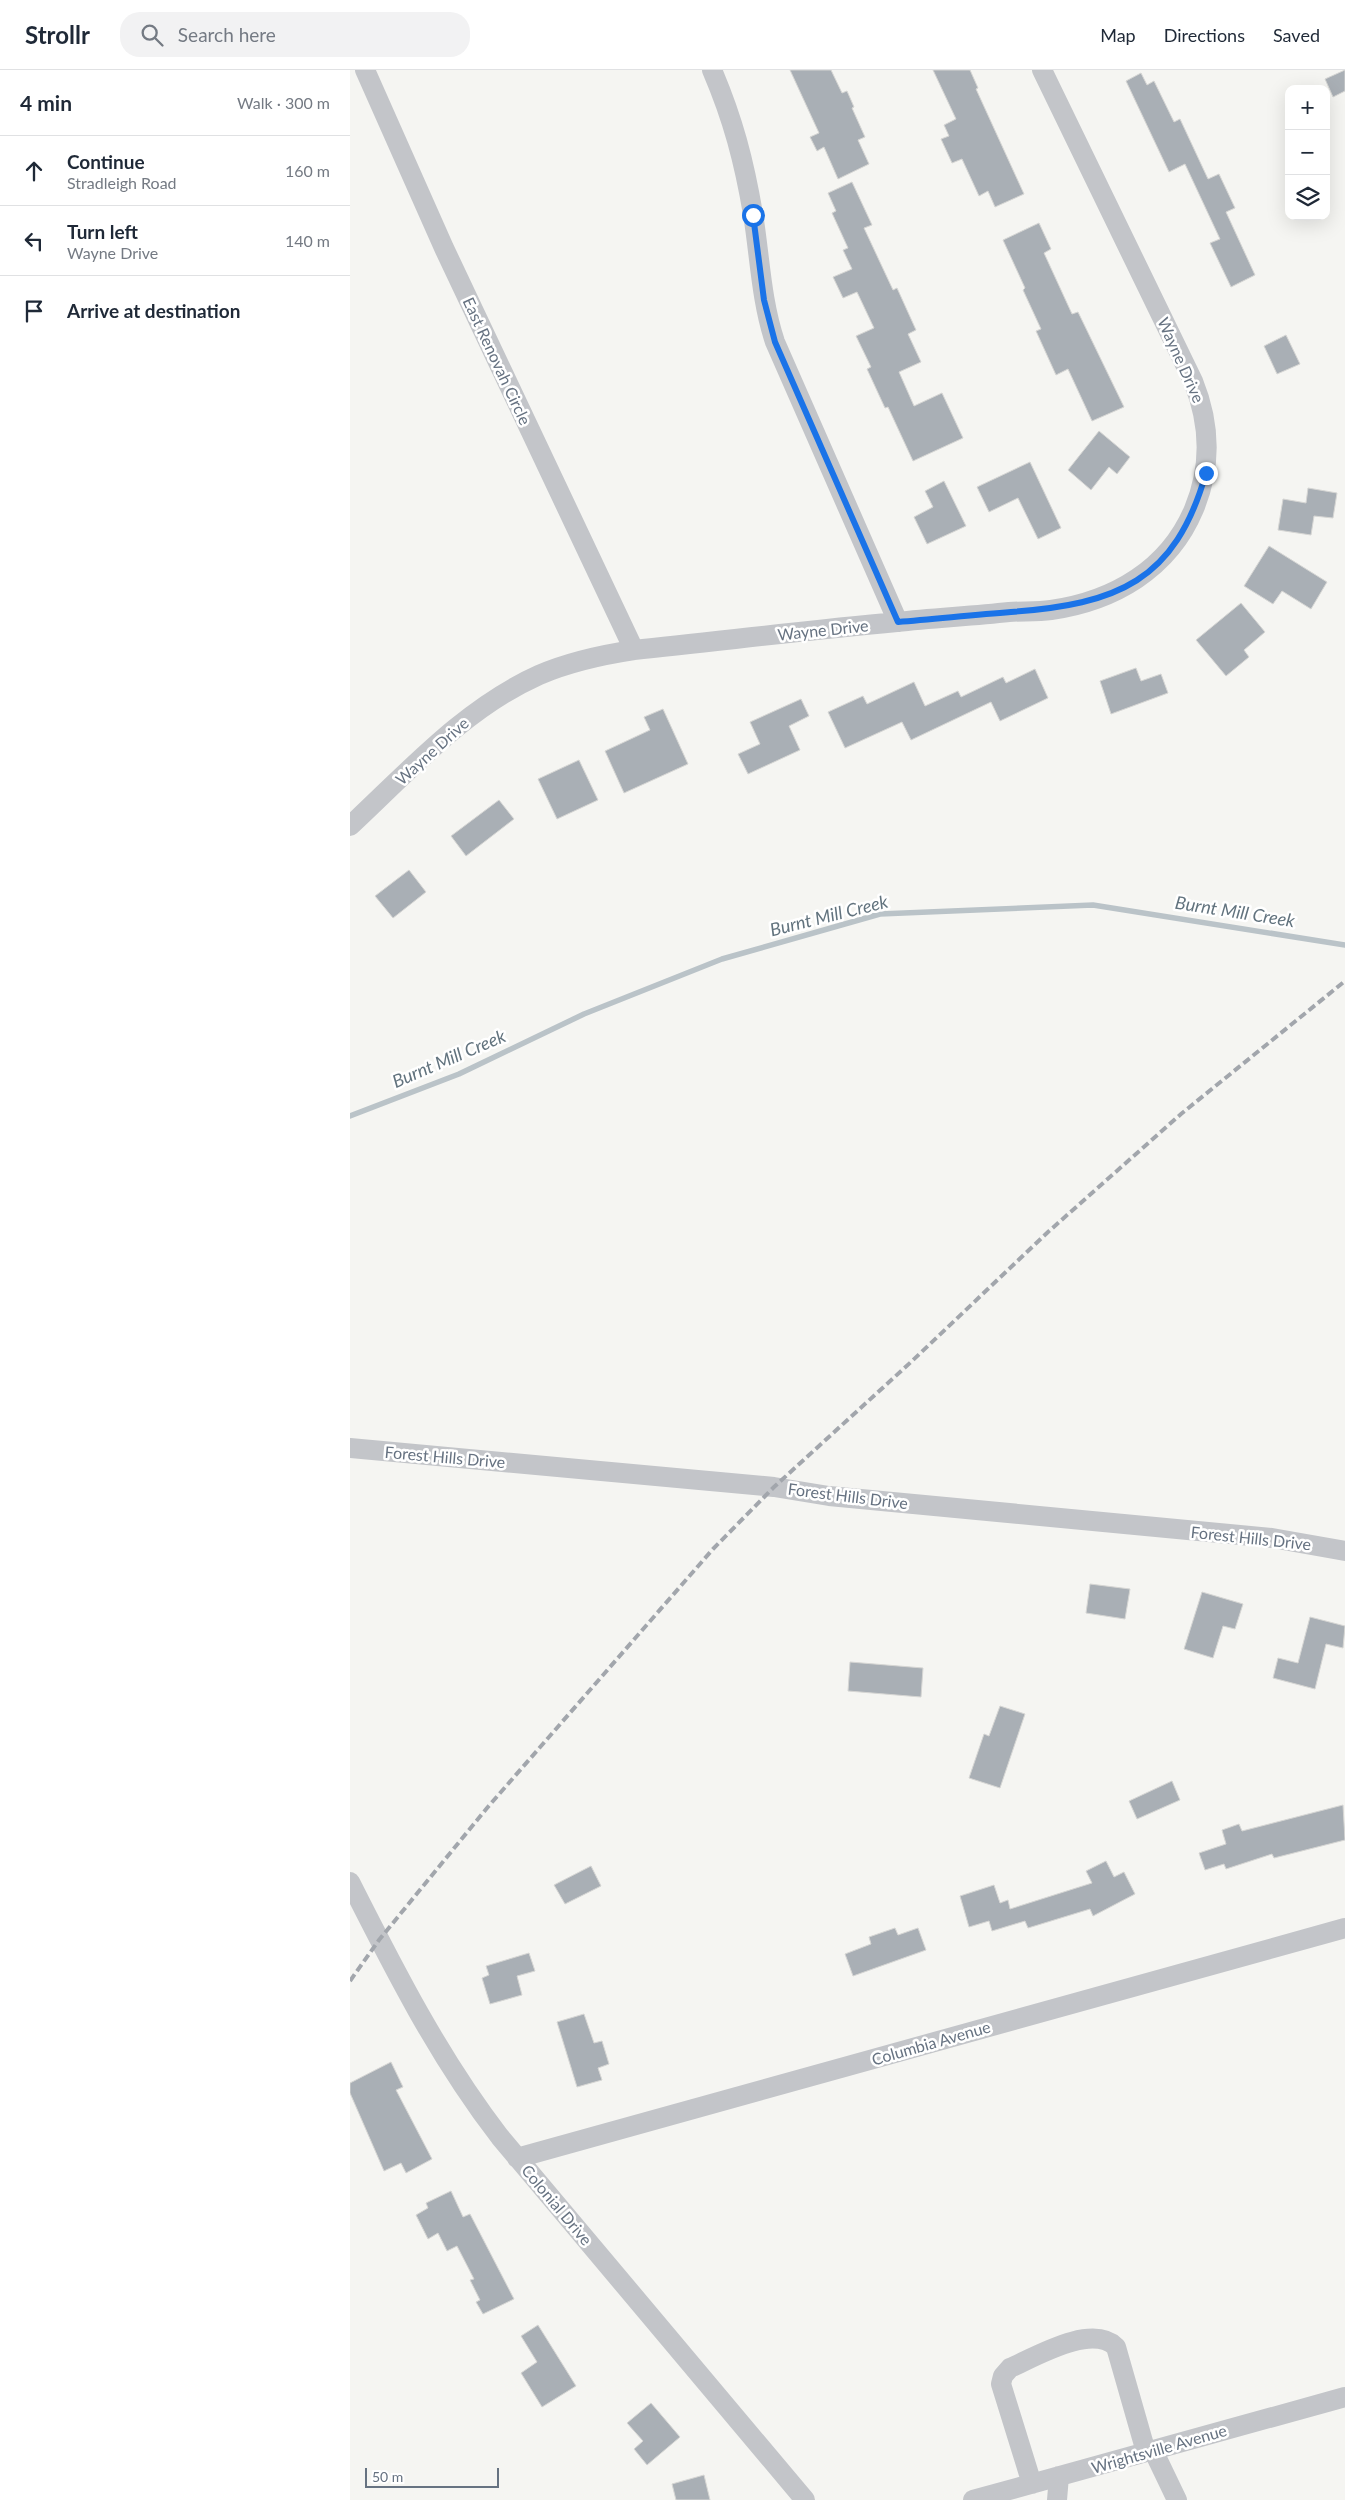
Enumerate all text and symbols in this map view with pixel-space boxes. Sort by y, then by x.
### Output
search box [120,12,470,57]
text: Strollr [25,20,90,49]
icon: search [138,21,166,49]
text: Search here [178,23,276,46]
text: Map [1100,24,1136,46]
text: Directions [1164,24,1245,46]
text: Saved [1273,24,1320,46]
map controls [1285,85,1330,220]
button: + [1285,85,1330,130]
text: 4 min [20,90,72,115]
text: Walk · 300 m [237,93,330,112]
button: − [1285,130,1330,175]
text: Continue [67,150,145,173]
icon: ahead [20,157,48,185]
text: 160 m [285,161,330,180]
text: Stradleigh Road [67,173,177,192]
button: layers [1285,175,1330,220]
route start [742,204,765,227]
text: Turn left [67,220,138,243]
icon: left [20,227,48,255]
text: 140 m [285,231,330,250]
text: Wayne Drive [67,243,158,262]
street label: East Renovah Circle [460,294,535,428]
icon: arrive [20,297,48,325]
text: Arrive at destination [67,299,240,322]
street label: Wayne Drive [1154,314,1209,405]
route end [1195,462,1218,485]
street label: Wayne Drive [777,615,869,644]
street label: Wayne Drive [391,713,472,788]
water label: Burnt Mill Creek [767,890,891,940]
water label: Burnt Mill Creek [1174,891,1297,931]
water label: Burnt Mill Creek [389,1024,509,1092]
street label: Forest Hills Drive [384,1442,506,1471]
street label: Forest Hills Drive [787,1479,909,1512]
street label: Forest Hills Drive [1190,1522,1312,1553]
street label: Columbia Avenue [869,2016,992,2069]
street label: Colonial Drive [518,2161,597,2249]
street label: Wrightsville Avenue [1089,2420,1229,2477]
scale bar [365,2465,499,2488]
text: 50 m [372,2468,403,2485]

